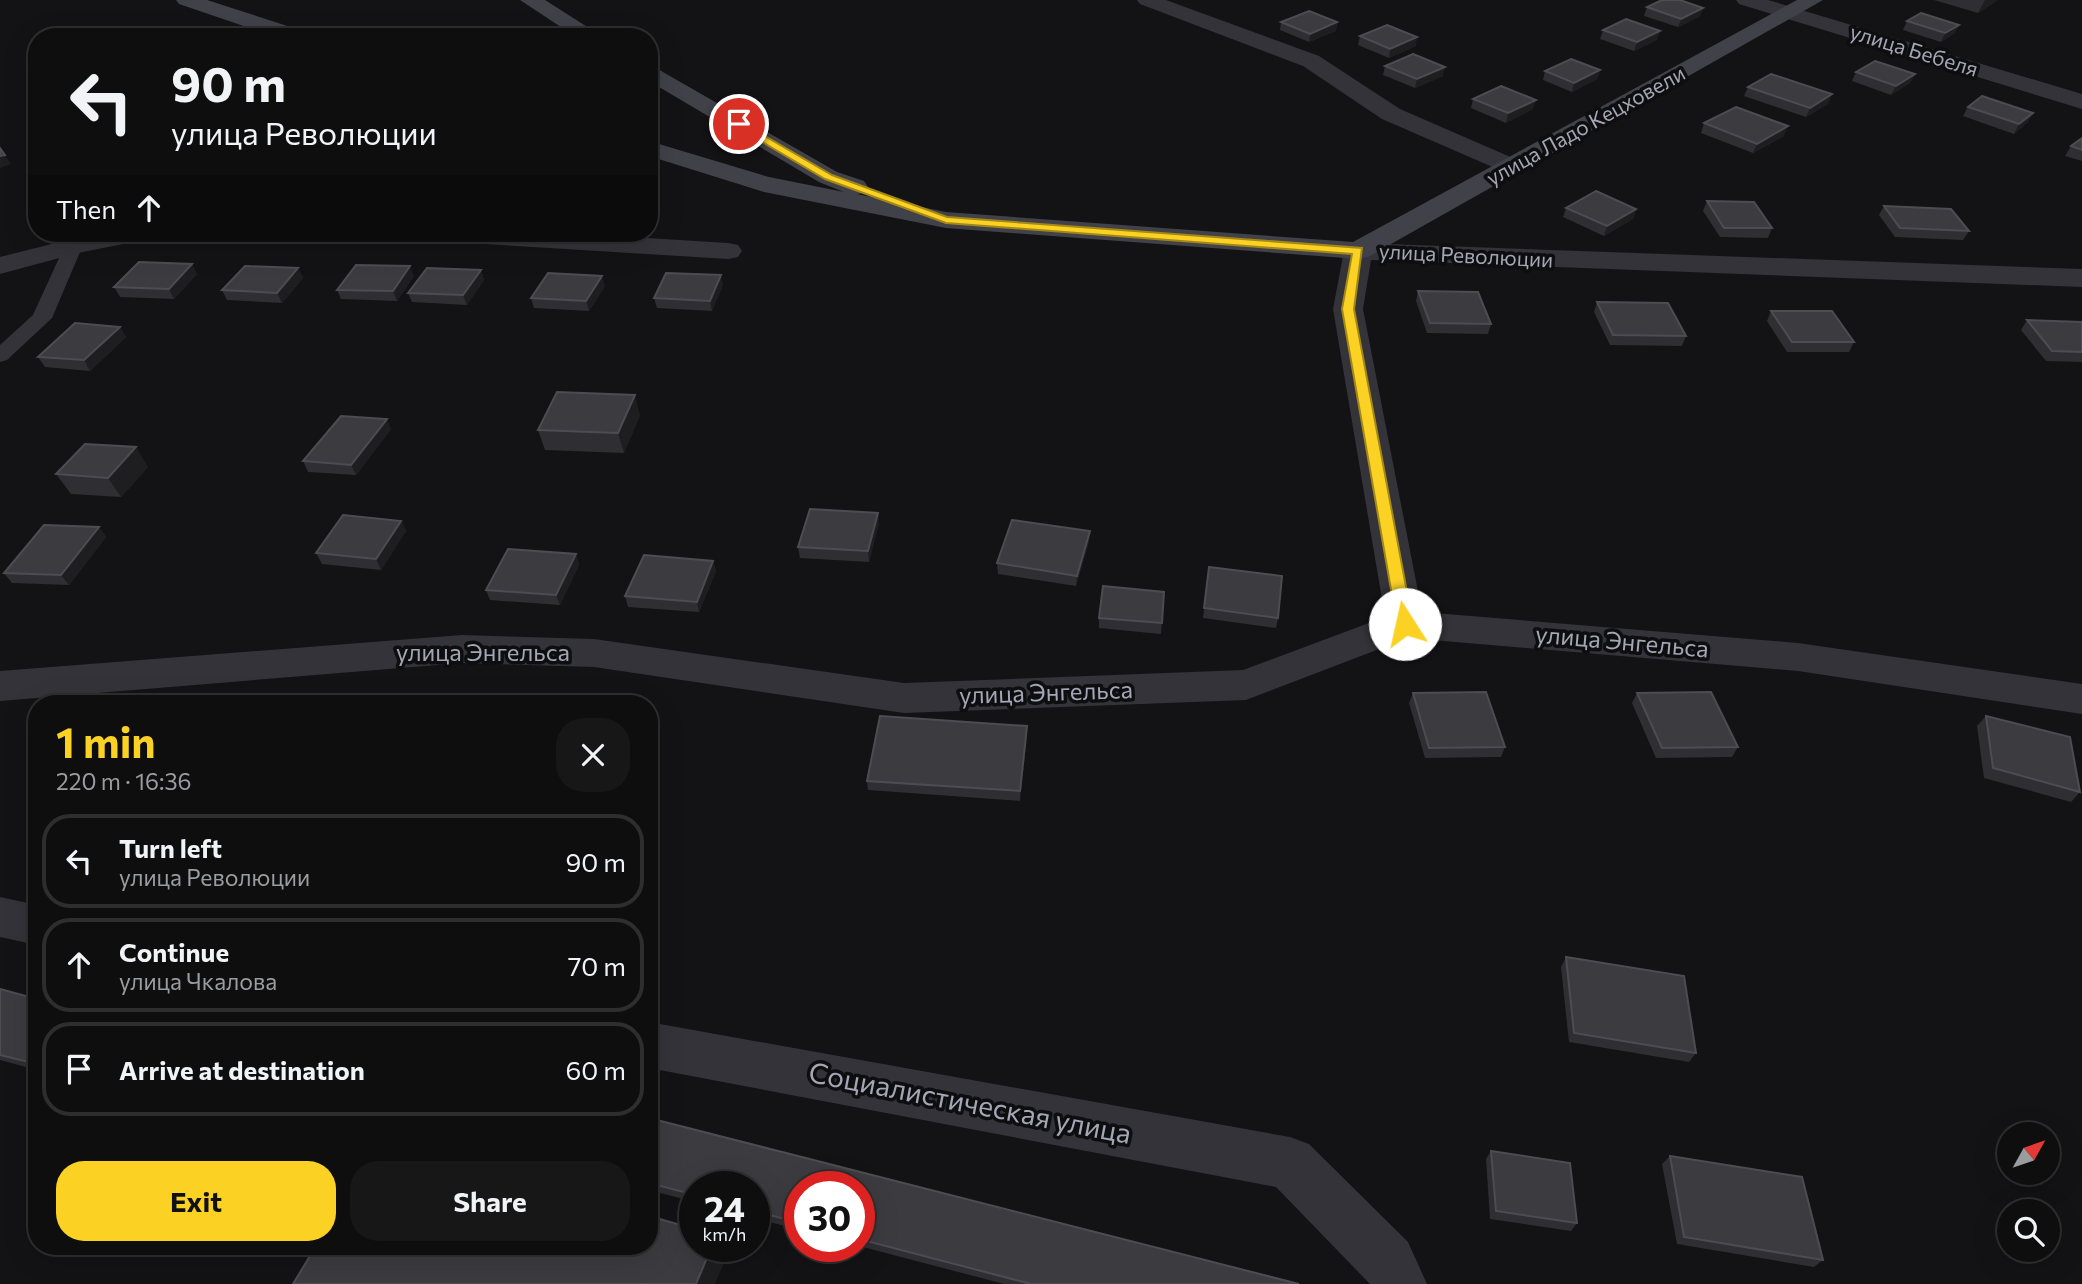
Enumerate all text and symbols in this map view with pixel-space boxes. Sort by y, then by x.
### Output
street label: улица Бебеля [1847,18,1982,81]
text: 90 m [171,52,286,112]
icon: left [56,56,147,147]
street label: улица Ладо Кецховели [1482,60,1689,190]
pin [709,94,769,154]
icon: arrive [720,105,758,143]
text: улица Революции [171,112,437,152]
icon: ahead [130,189,168,227]
text: Then [56,193,116,224]
street label: улица Революции [1378,237,1554,272]
position arrow [1368,587,1442,661]
street label: улица Энгельса [1534,618,1710,663]
street label: улица Энгельса [396,637,570,666]
street label: улица Энгельса [959,674,1133,709]
text: 1 min [56,715,156,767]
button: close [556,718,630,792]
text: 220 m · 16:36 [56,767,191,795]
text: Turn left [119,832,222,863]
icon: left [60,842,98,880]
text: 90 m [566,846,626,877]
text: улица Революции [119,863,310,891]
text: Continue [119,936,229,967]
icon: ahead [60,946,98,984]
text: 70 m [568,950,626,981]
text: улица Чкалова [119,967,277,995]
icon: arrive [60,1050,98,1088]
text: Arrive at destination [119,1054,365,1085]
text: 60 m [566,1054,626,1085]
street label: Социалистическая улица [806,1054,1134,1150]
north arrow [1997,1122,2060,1185]
map controls [1997,1122,2060,1262]
button: Exit [56,1161,336,1241]
button: Share [350,1161,630,1241]
speed limit sign: 30 [784,1171,875,1262]
text: 24 [704,1186,745,1229]
button: search [1997,1199,2060,1262]
text: km/h [703,1223,746,1245]

